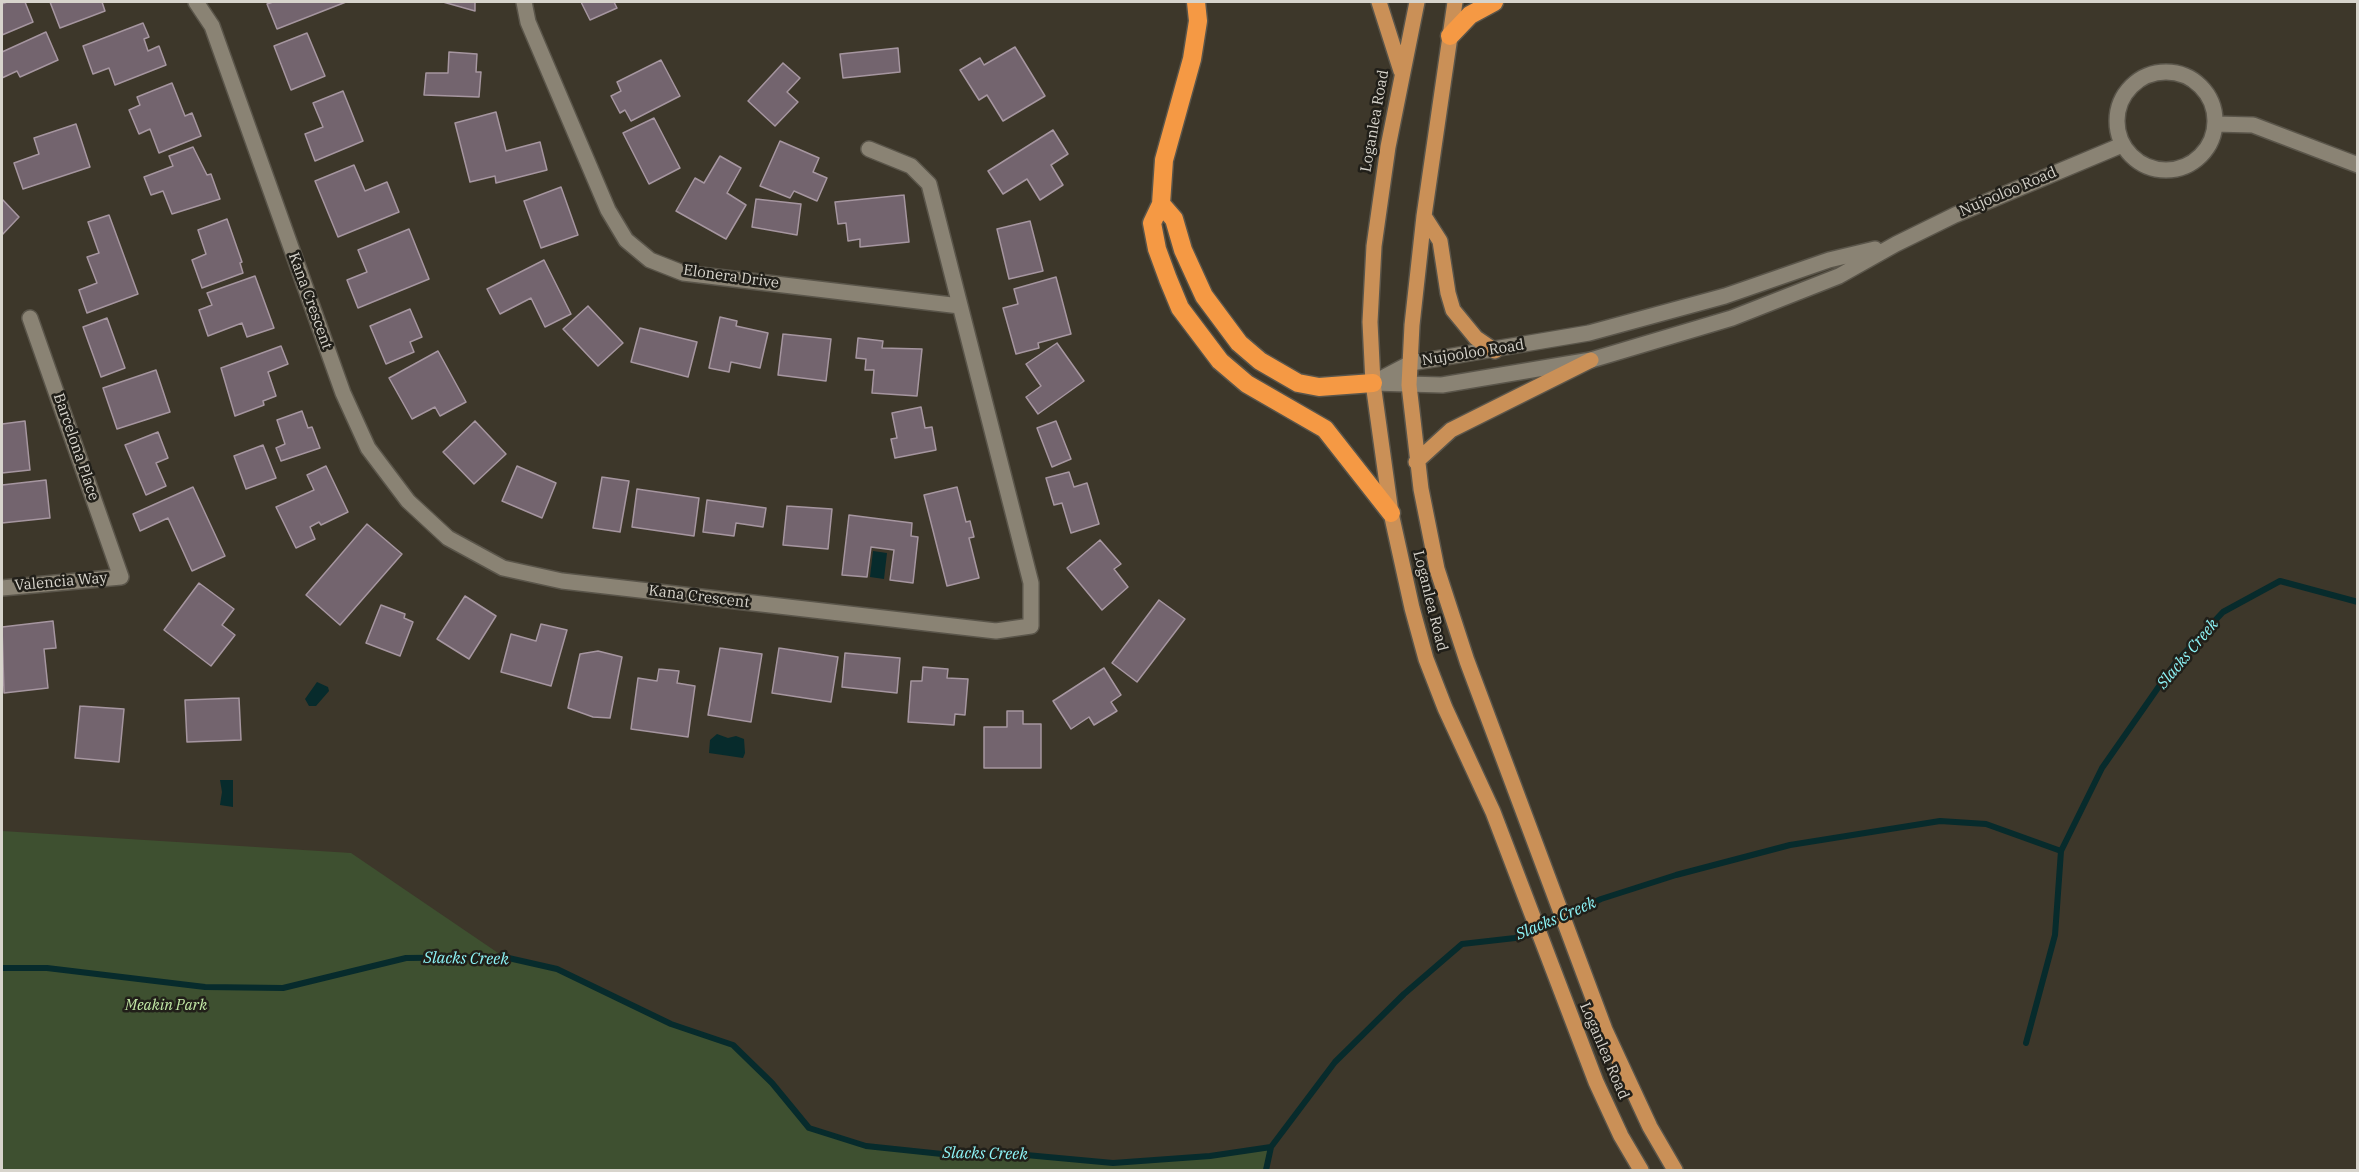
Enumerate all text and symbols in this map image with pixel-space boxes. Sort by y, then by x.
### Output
street label: Loganlea Road [1357,69,1393,173]
street label: Nujooloo Road [1957,164,2059,220]
street label: Kana Crescent [284,250,336,352]
street label: Elonera Drive [682,261,780,293]
street label: Nujooloo Road [1421,336,1525,370]
street label: Barcelona Place [49,391,103,503]
street label: Loganlea Road [1409,549,1451,653]
street label: Valencia Way [14,569,108,595]
street label: Kana Crescent [647,582,751,612]
water label: Slacks Creek [2153,615,2223,693]
water label: Slacks Creek [1513,893,1599,945]
water label: Slacks Creek [423,949,509,969]
park label: Meakin Park [125,997,207,1015]
street label: Loganlea Road [1576,1000,1632,1102]
water label: Slacks Creek [942,1144,1028,1164]

